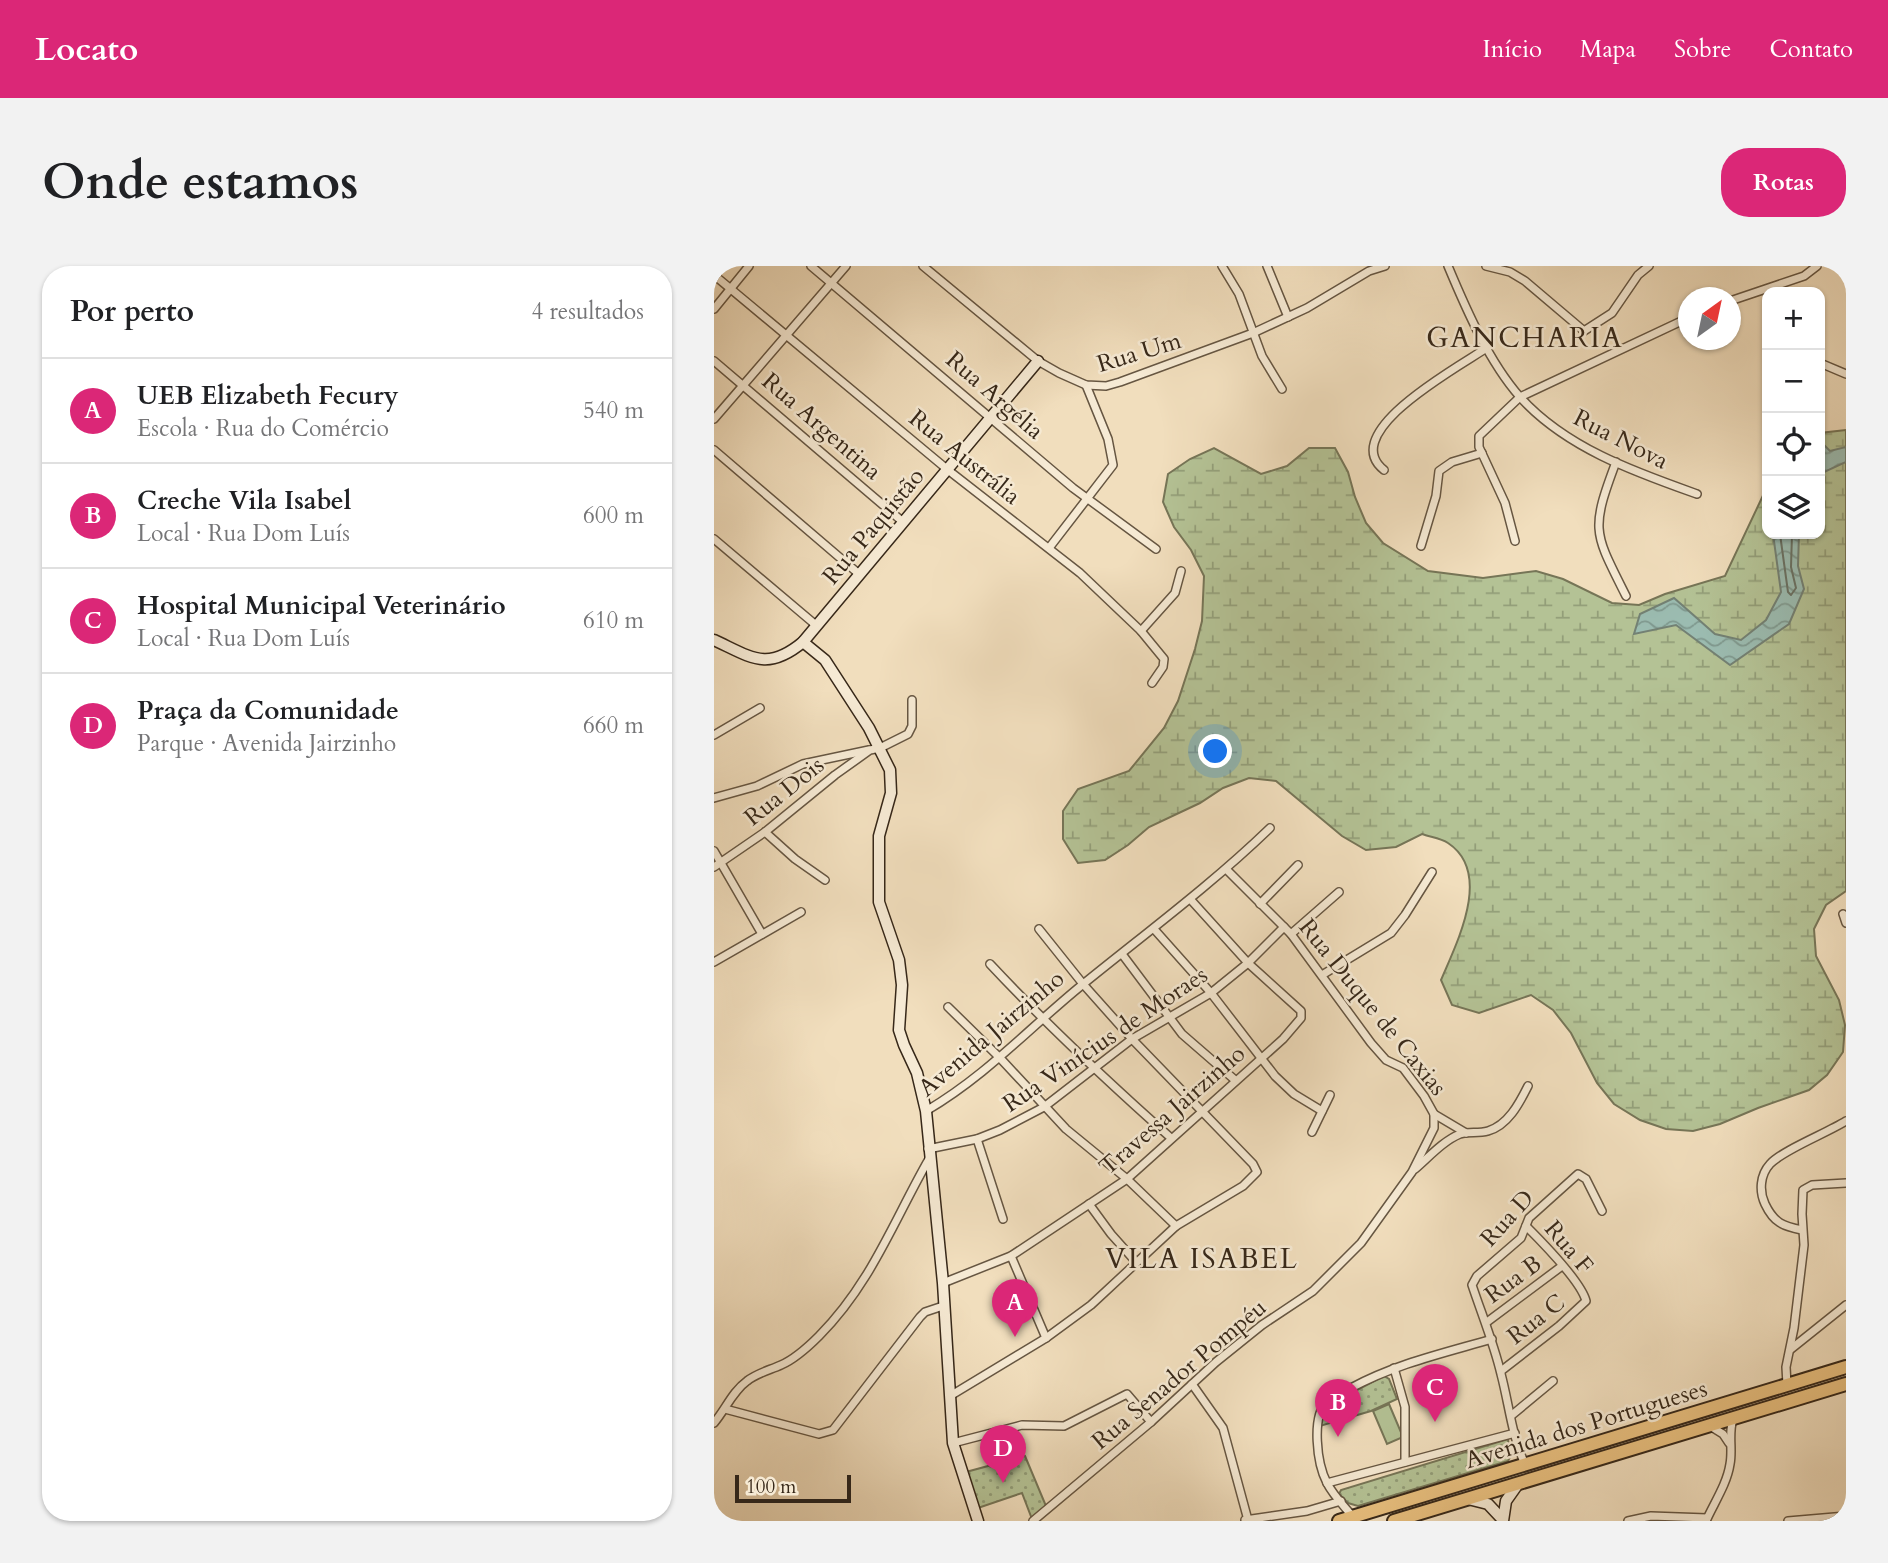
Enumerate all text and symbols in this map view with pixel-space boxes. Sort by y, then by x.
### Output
text: Locato [35,27,138,72]
text: Início [1483,33,1542,66]
text: Mapa [1580,33,1636,66]
text: Sobre [1674,33,1732,66]
text: Contato [1770,33,1853,66]
button: Rotas [1721,148,1846,217]
text: Onde estamos [42,149,358,216]
north arrow [1678,287,1741,350]
map controls [1762,287,1825,539]
button: + [1762,287,1825,350]
text: Por perto [70,291,194,332]
text: 4 resultados [531,296,644,327]
district label: GANCHARIA [1426,319,1624,357]
street label: Rua Um [1093,324,1186,381]
street label: Rua Argélia [939,344,1051,448]
button: − [1762,350,1825,413]
street label: Rua Argentina [755,365,889,488]
text: UEB Elizabeth Fecury [137,378,399,413]
text: A [84,395,102,426]
text: 540 m [583,395,644,426]
street label: Rua Nova [1568,401,1675,478]
street label: Rua Austrália [902,402,1028,513]
text: Escola · Rua do Comércio [137,413,389,444]
button: locate [1762,413,1825,476]
street label: Rua Paquistão [815,461,932,592]
button: layers [1762,476,1825,539]
text: Creche Vila Isabel [137,483,351,518]
text: B [85,500,101,531]
text: 600 m [583,500,644,531]
text: Local · Rua Dom Luís [137,518,350,549]
text: Hospital Municipal Veterinário [137,588,506,623]
text: C [84,605,102,636]
text: 610 m [583,605,644,636]
text: Local · Rua Dom Luís [137,623,350,654]
text: Praça da Comunidade [137,693,399,728]
text: D [83,710,103,741]
text: 660 m [583,710,644,741]
text: Parque · Avenida Jairzinho [137,728,396,759]
your location [1198,734,1232,768]
street label: Rua Dois [737,749,831,834]
street label: Rua Duque de Caxias [1291,912,1454,1103]
street label: Rua Vinícius de Moraes [996,958,1214,1120]
street label: Avenida Jairzinho [911,962,1071,1104]
street label: Travessa Jairzinho [1092,1038,1253,1183]
street label: Rua D [1473,1183,1542,1254]
street label: Rua F [1537,1214,1601,1281]
district label: VILA ISABEL [1105,1240,1299,1278]
street label: Rua B [1478,1248,1548,1311]
pin: A [992,1279,1038,1337]
street label: Rua C [1501,1286,1572,1352]
street label: Rua Senador Pompéu [1085,1291,1274,1457]
pin: C [1412,1364,1458,1422]
street label: Avenida dos Portugueses [1461,1372,1711,1477]
pin: B [1315,1379,1361,1437]
pin: D [980,1425,1026,1483]
scale bar [735,1472,850,1504]
text: 100 m [746,1474,796,1500]

